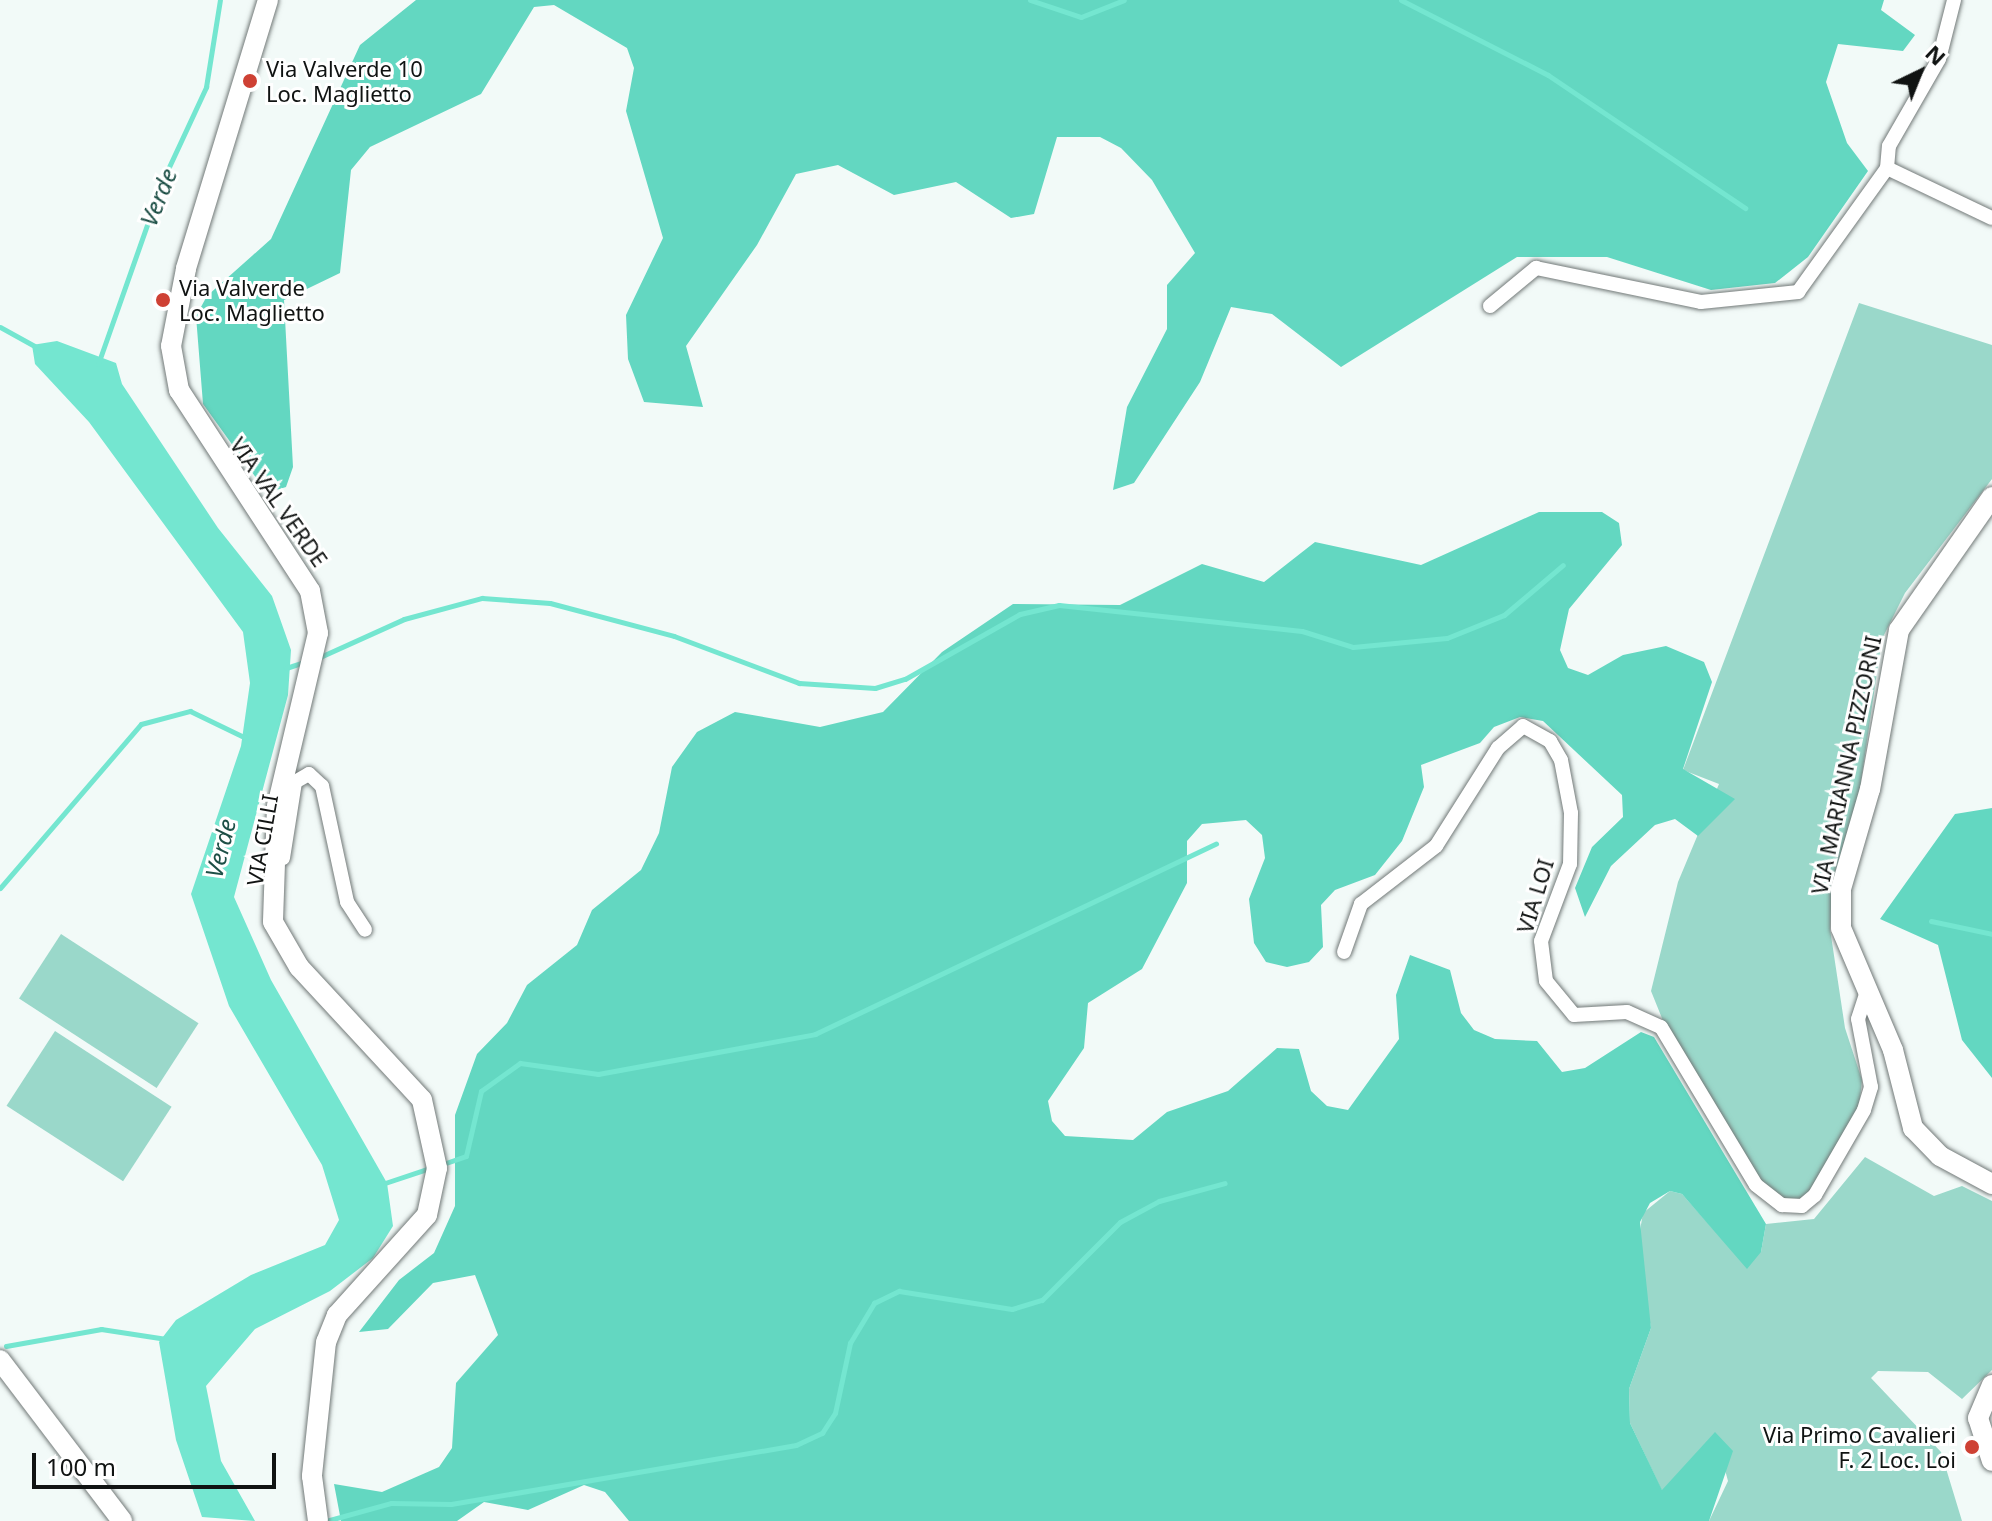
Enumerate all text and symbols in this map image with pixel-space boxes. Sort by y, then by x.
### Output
north arrow [1880,32,1960,112]
text: N [1920,37,1953,72]
place label: Via Valverde 10 Loc. Maglietto [266,55,423,106]
marker: Via Valverde 10 Loc. Maglietto [241,72,259,90]
water label: Verde [133,164,183,230]
place label: Via Valverde Loc. Maglietto [179,274,325,326]
marker: Via Valverde Loc. Maglietto [154,291,172,309]
street label: VIA VAL VERDE [225,432,333,572]
street label: VIA MARIANNA PIZZORNI [1806,633,1886,897]
street label: VIA CILLI [241,792,283,888]
water label: Verde [199,816,241,880]
street label: VIA LOI [1511,856,1559,936]
place label: Via Primo Cavalieri F. 2 Loc. Loi [1763,1421,1956,1472]
scale bar [36,1437,280,1487]
marker: Via Primo Cavalieri F. 2 Loc. Loi [1963,1438,1981,1456]
text: 100 m [46,1450,116,1483]

